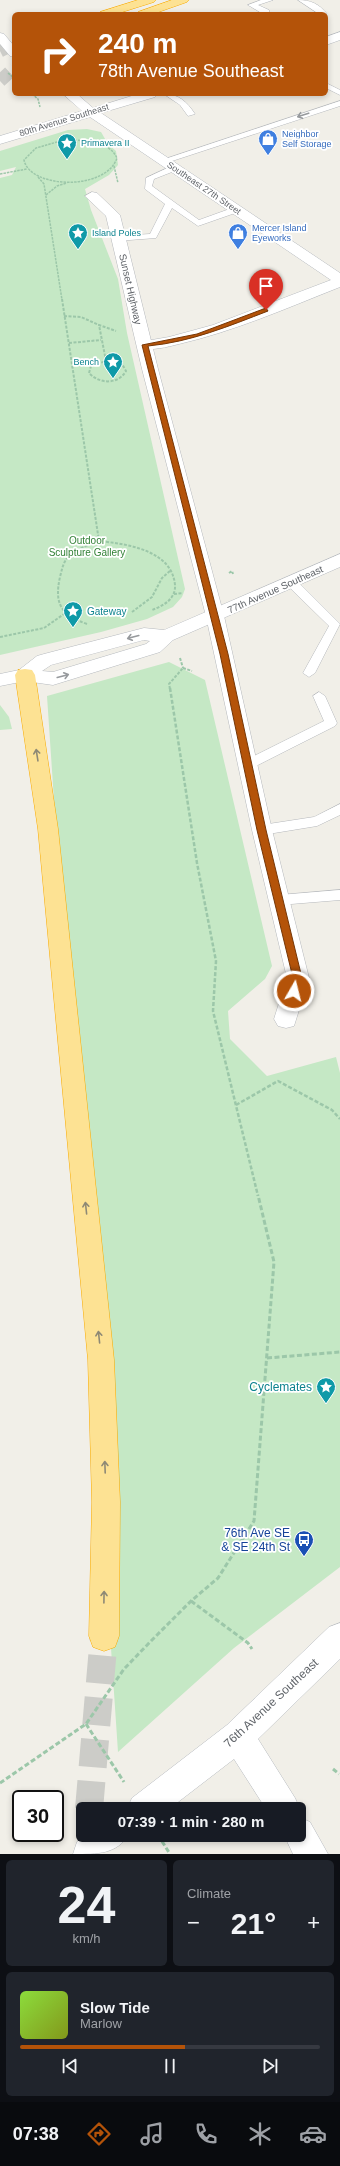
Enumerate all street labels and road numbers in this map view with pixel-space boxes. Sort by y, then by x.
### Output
street label: 80th Avenue Southeast [18,101,110,138]
street label: Southeast 27th Street [165,160,243,217]
street label: Sunset Highway [117,253,144,326]
street label: 77th Avenue Southeast [226,563,325,615]
street label: 76th Avenue Southeast [221,1655,322,1750]

